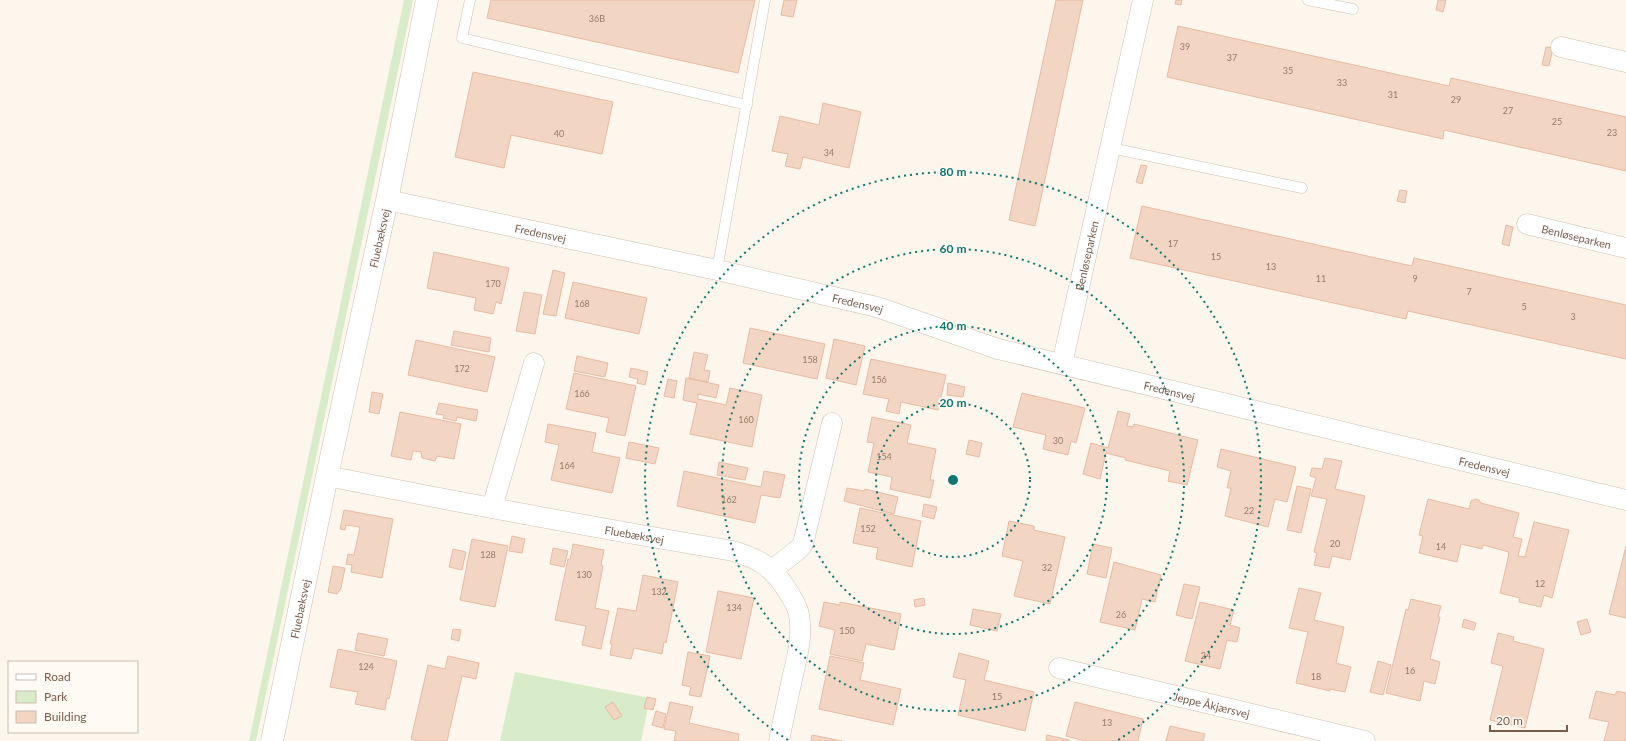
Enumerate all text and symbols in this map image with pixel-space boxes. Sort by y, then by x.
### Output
house number: 36B [589,13,605,24]
house number: 39 [1180,41,1190,52]
house number: 37 [1227,52,1237,63]
house number: 35 [1283,65,1293,76]
house number: 33 [1337,77,1347,88]
house number: 31 [1388,89,1398,100]
house number: 29 [1451,94,1461,105]
house number: 27 [1503,105,1513,116]
house number: 25 [1552,116,1562,127]
house number: 23 [1607,127,1617,138]
house number: 40 [554,128,564,139]
house number: 34 [824,147,834,158]
text: 80 m [940,164,966,179]
street label: Fluebæksvej [366,207,391,269]
street label: Benløseparken [1072,219,1100,292]
street label: Fredensvej [514,221,568,244]
street label: Benløseparken [1540,221,1613,251]
house number: 17 [1168,238,1178,249]
text: 60 m [940,241,966,256]
house number: 15 [1211,251,1221,262]
house number: 13 [1266,261,1276,272]
house number: 11 [1316,273,1326,284]
house number: 9 [1412,273,1418,284]
house number: 170 [485,278,501,289]
house number: 7 [1466,286,1472,297]
street label: Fredensvej [831,290,886,315]
house number: 168 [574,298,590,309]
house number: 5 [1521,301,1527,312]
house number: 3 [1570,311,1576,322]
text: 40 m [940,318,966,333]
house number: 158 [802,354,818,365]
house number: 172 [454,363,470,374]
house number: 156 [871,374,887,385]
street label: Fredensvej [1143,378,1197,403]
house number: 166 [574,388,590,399]
text: 20 m [940,395,966,410]
house number: 160 [738,414,754,425]
house number: 30 [1053,435,1063,446]
house number: 154 [876,451,892,462]
street label: Fredensvej [1458,454,1512,478]
house number: 164 [559,460,575,471]
centre of rings [946,473,960,487]
house number: 162 [721,494,737,505]
house number: 22 [1244,505,1254,516]
street label: Fluebæksvej [604,522,666,546]
house number: 152 [860,523,876,534]
house number: 20 [1330,538,1340,549]
house number: 14 [1436,541,1446,552]
house number: 128 [480,549,496,560]
house number: 32 [1042,562,1052,573]
house number: 130 [576,569,592,580]
street label: Fluebæksvej [287,578,312,640]
house number: 12 [1535,578,1545,589]
house number: 132 [651,586,667,597]
house number: 134 [726,602,742,613]
house number: 26 [1116,609,1126,620]
house number: 150 [839,625,855,636]
house number: 24 [1201,650,1211,661]
legend [8,661,138,733]
house number: 124 [358,661,374,672]
house number: 16 [1405,665,1415,676]
text: Road [44,669,71,684]
house number: 18 [1311,671,1321,682]
text: Park [44,689,68,704]
street label: Jeppe Åkjærsvej [1172,689,1252,720]
house number: 15 [992,691,1002,702]
scale bar [1490,707,1567,733]
text: Building [44,709,87,724]
text: 20 m [1496,713,1523,728]
house number: 13 [1102,717,1112,728]

